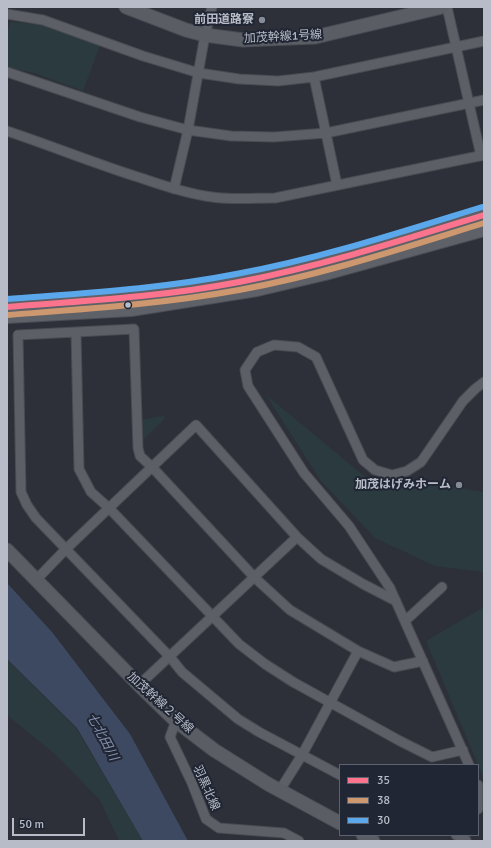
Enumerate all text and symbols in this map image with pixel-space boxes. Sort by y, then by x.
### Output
place label: 前田道路寮 [194,13,254,27]
marker: 前田道路寮 [257,15,267,25]
street label: 加茂幹線1号線 [243,28,323,46]
unlabelled marker [123,300,133,310]
place label: 加茂はげみホーム [355,478,451,492]
marker: 加茂はげみホーム [454,480,464,490]
street label: 加茂幹線２号線 [124,670,196,736]
water label: 七北田川 [83,710,121,764]
street label: 羽黒北線 [190,763,222,813]
legend [339,764,479,836]
text: 35 [377,773,390,788]
text: 38 [377,793,390,808]
scale bar [14,810,87,836]
text: 30 [377,813,390,828]
text: 50 m [19,817,44,832]

